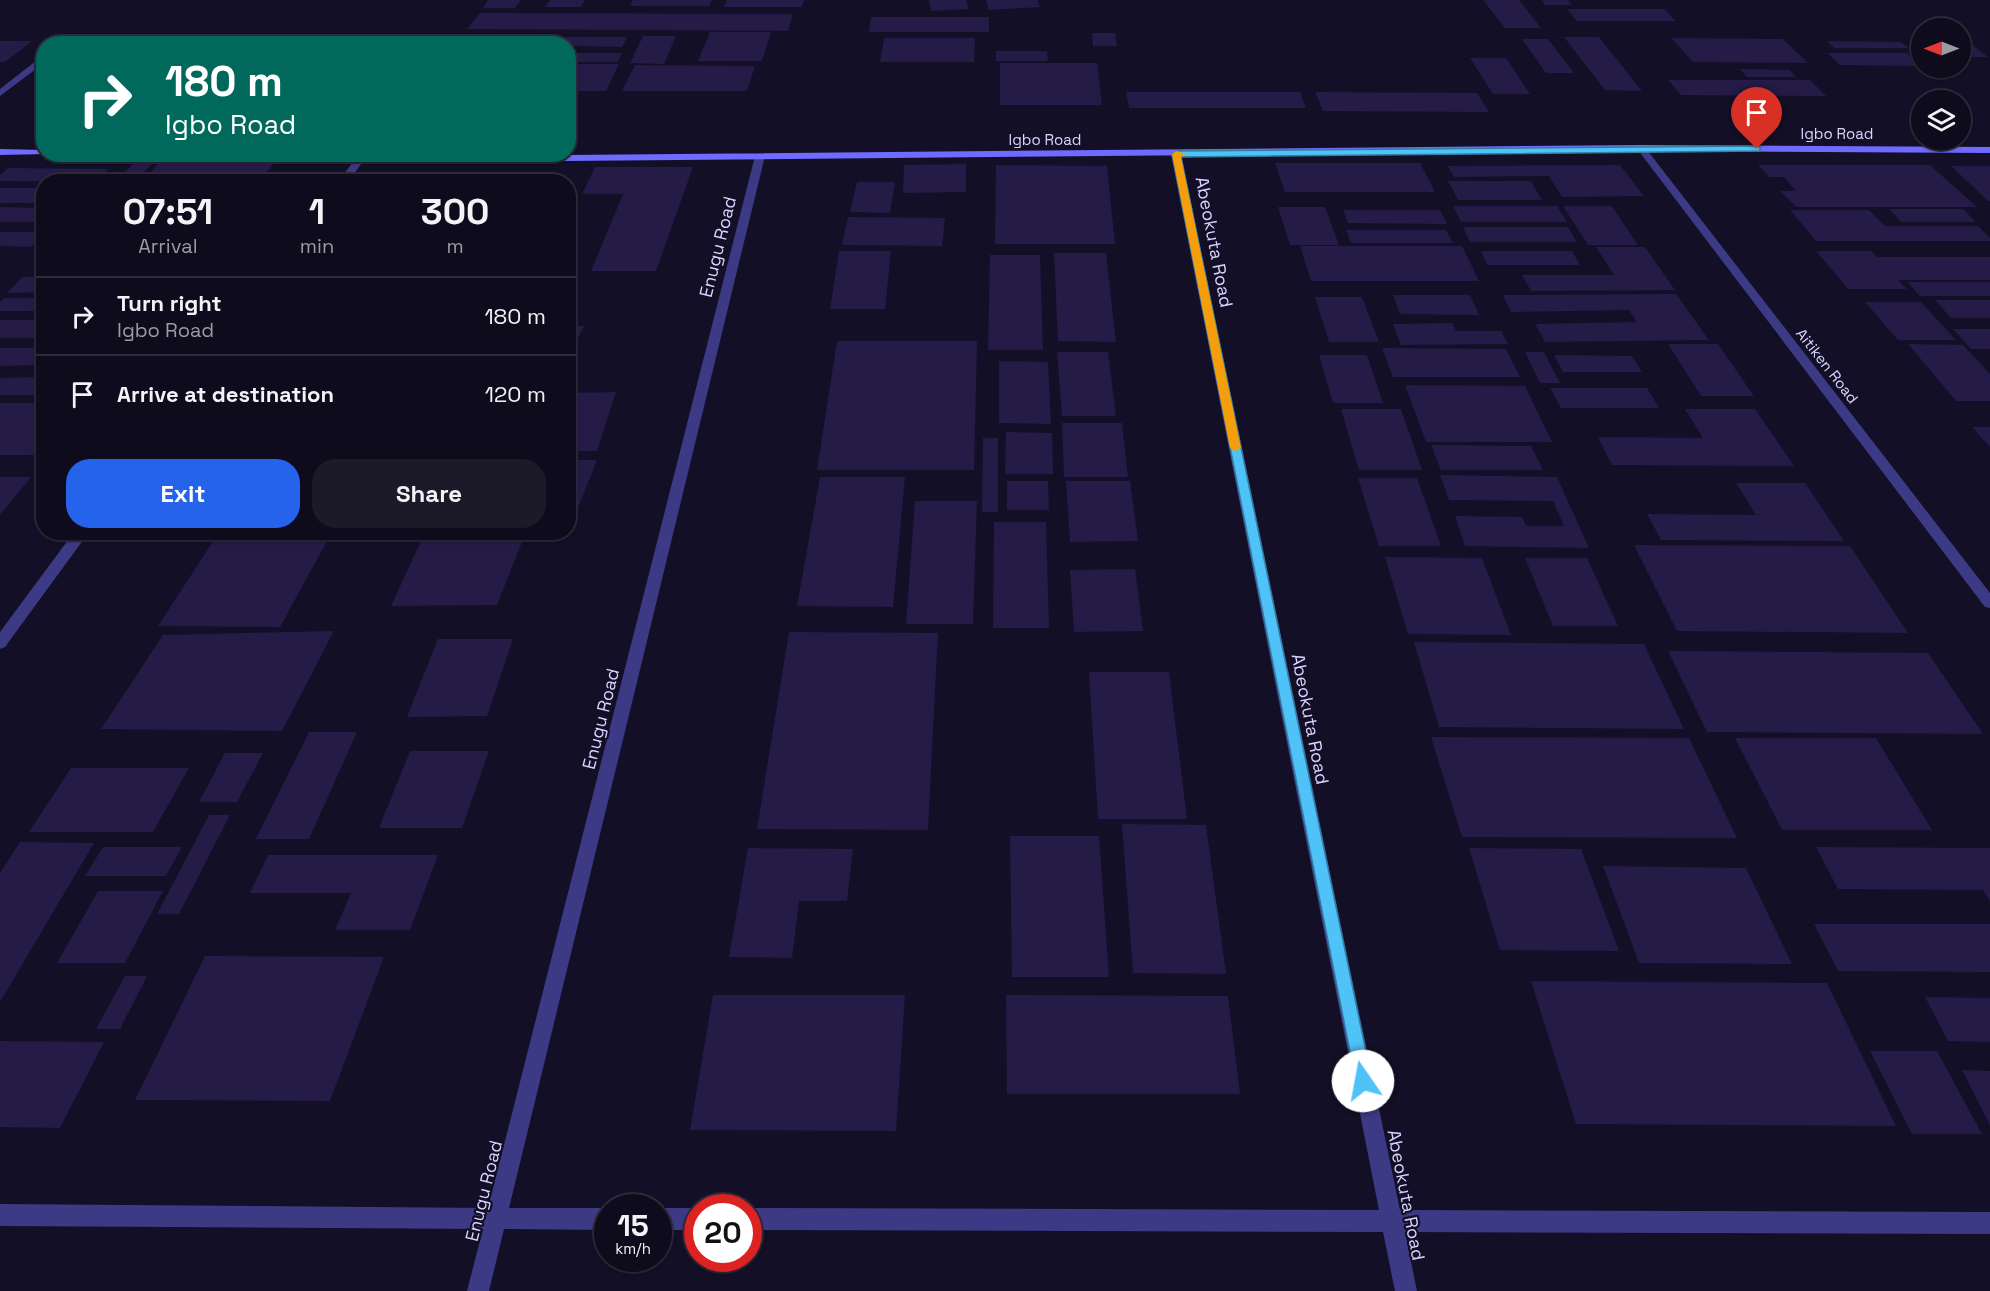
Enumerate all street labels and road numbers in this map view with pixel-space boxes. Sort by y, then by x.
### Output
street label: Igbo Road [1801,124,1873,143]
street label: Igbo Road [1009,130,1081,149]
street label: Abeokuta Road [1191,175,1238,309]
street label: Enugu Road [694,194,741,300]
street label: Aitiken Road [1792,324,1863,407]
street label: Abeokuta Road [1287,652,1334,786]
street label: Enugu Road [577,666,624,772]
street label: Abeokuta Road [1383,1128,1430,1262]
street label: Enugu Road [460,1138,507,1244]

